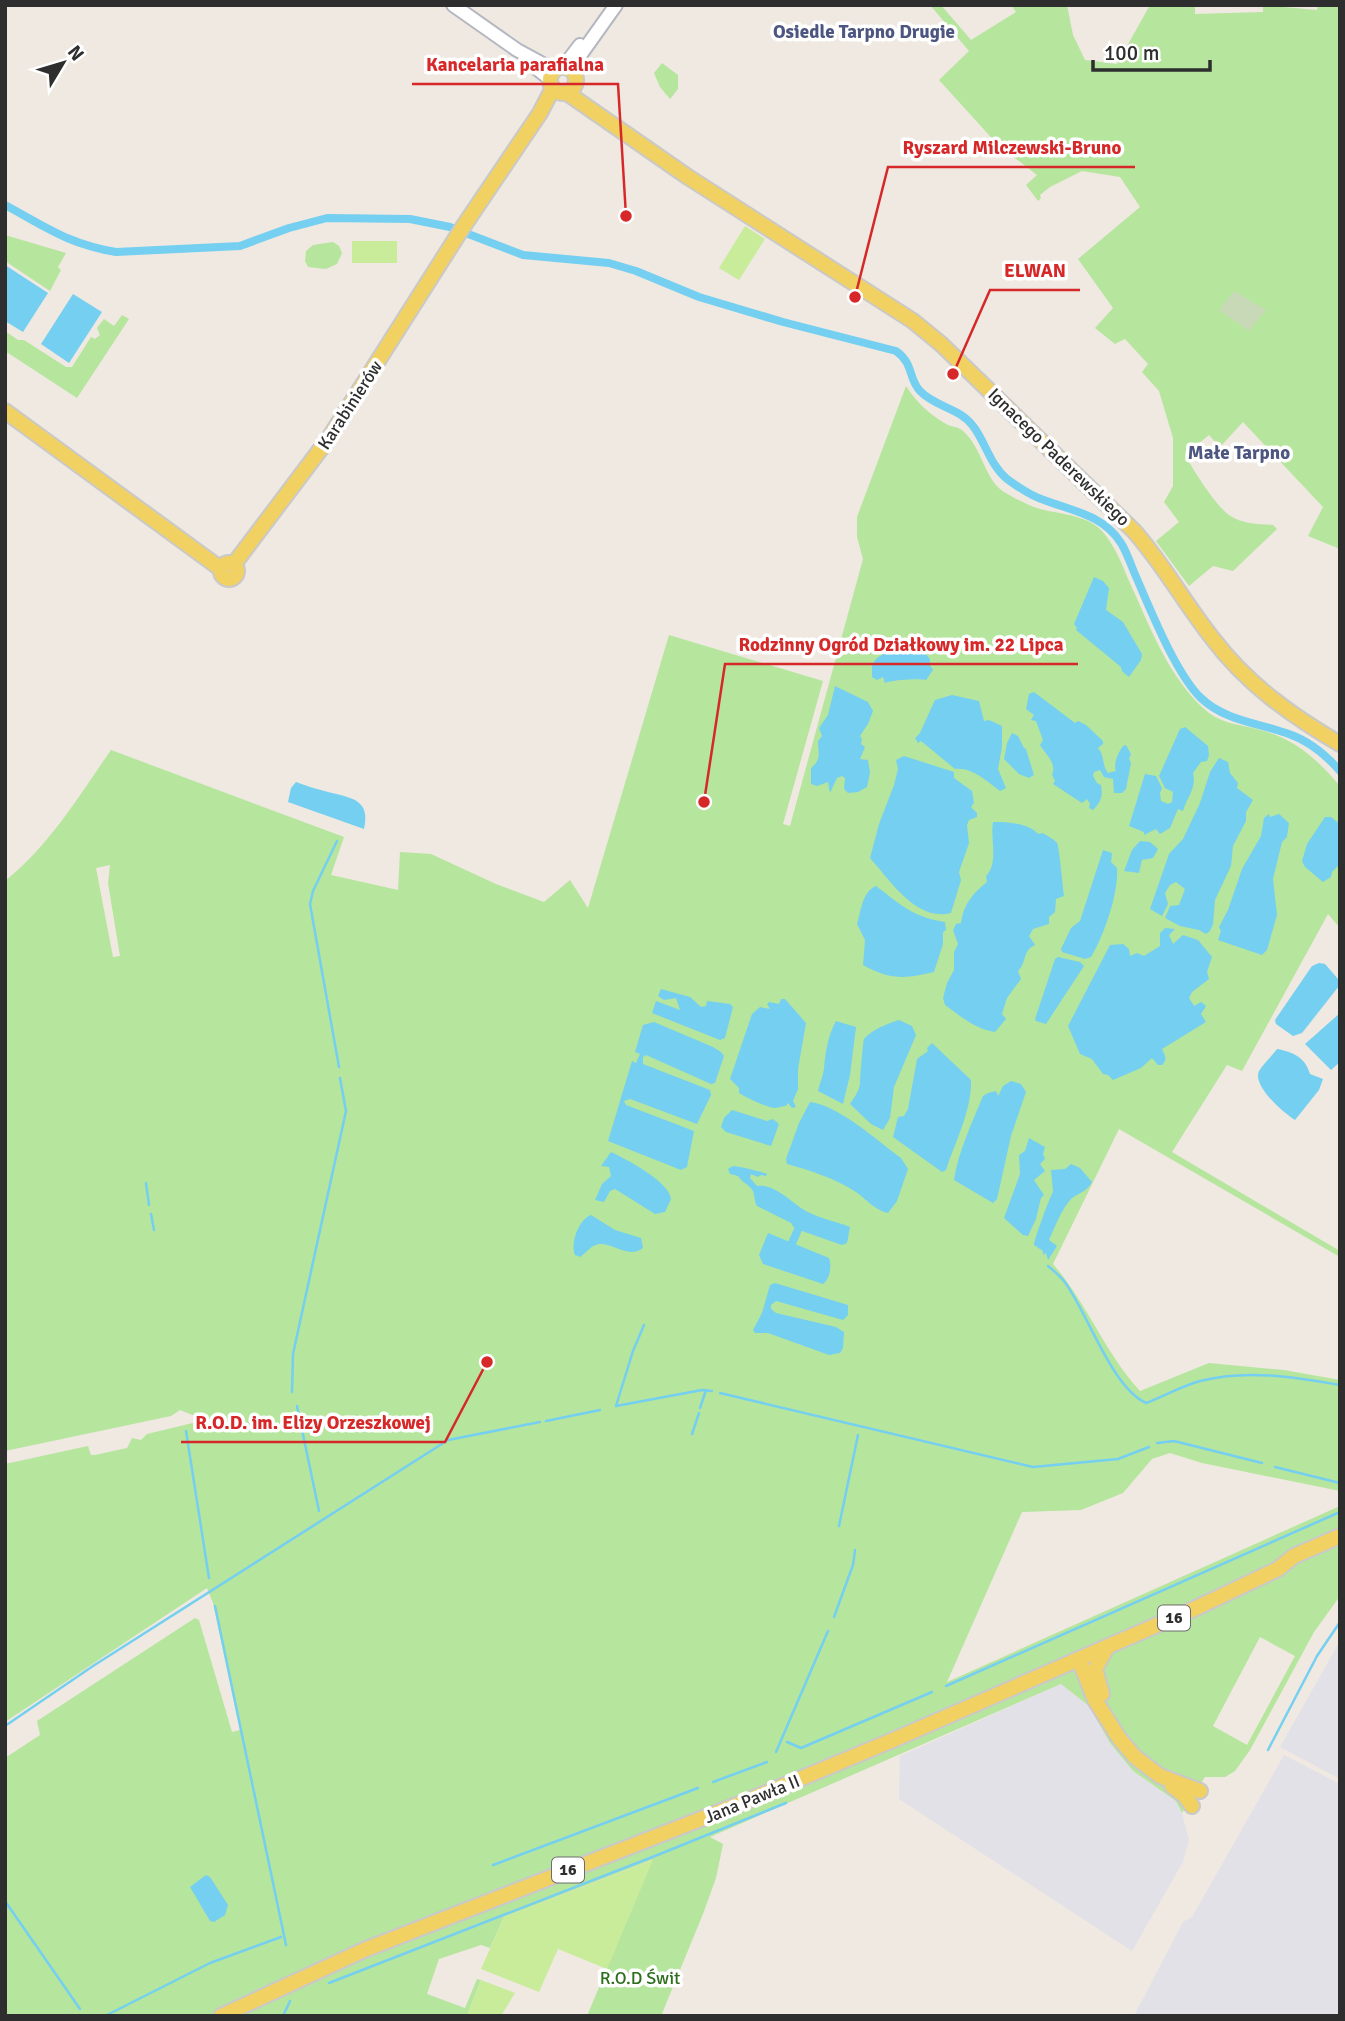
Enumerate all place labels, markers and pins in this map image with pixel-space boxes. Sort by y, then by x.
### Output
callout: Kancelaria parafialna [412,44,618,84]
callout: Ryszard Milczewski-Bruno [888,127,1135,167]
callout: ELWAN [990,250,1080,290]
callout: Rodzinny Ogród Działkowy im. 22 Lipca [725,624,1078,664]
callout: R.O.D. im. Elizy Orzeszkowej [181,1402,445,1442]

